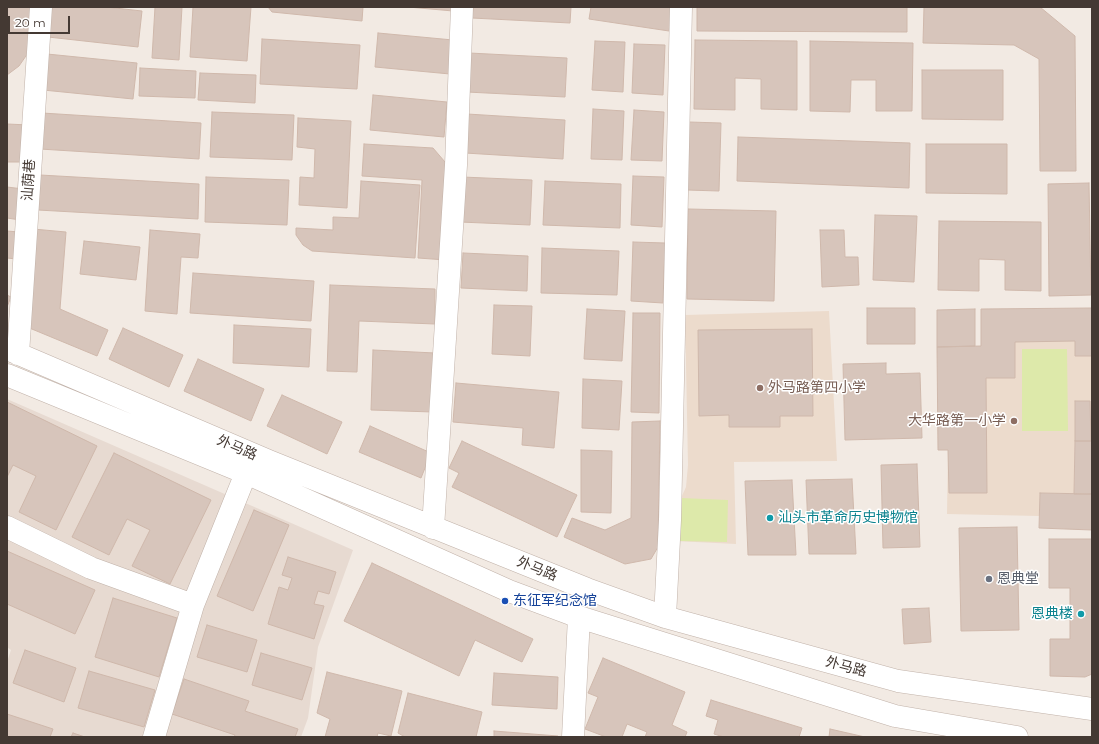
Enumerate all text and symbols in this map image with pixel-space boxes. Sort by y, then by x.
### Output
scale bar [10,8,72,34]
text: 20 m [15,15,46,30]
street label: 汕荫巷 [19,158,39,202]
place label: 外马路第四小学 [768,380,866,396]
marker: 外马路第四小学 [755,383,765,393]
place label: 大华路第一小学 [908,413,1006,429]
marker: 大华路第一小学 [1009,416,1019,426]
street label: 外马路 [214,432,260,464]
place label: 汕头市革命历史博物馆 [778,510,918,526]
marker: 汕头市革命历史博物馆 [765,513,775,523]
street label: 外马路 [514,553,560,585]
place label: 恩典堂 [997,571,1039,587]
marker: 恩典堂 [984,574,994,584]
place label: 东征军纪念馆 [513,593,597,609]
marker: 东征军纪念馆 [500,596,510,606]
place label: 恩典楼 [1031,606,1073,622]
marker: 恩典楼 [1076,609,1086,619]
street label: 外马路 [824,653,868,681]

